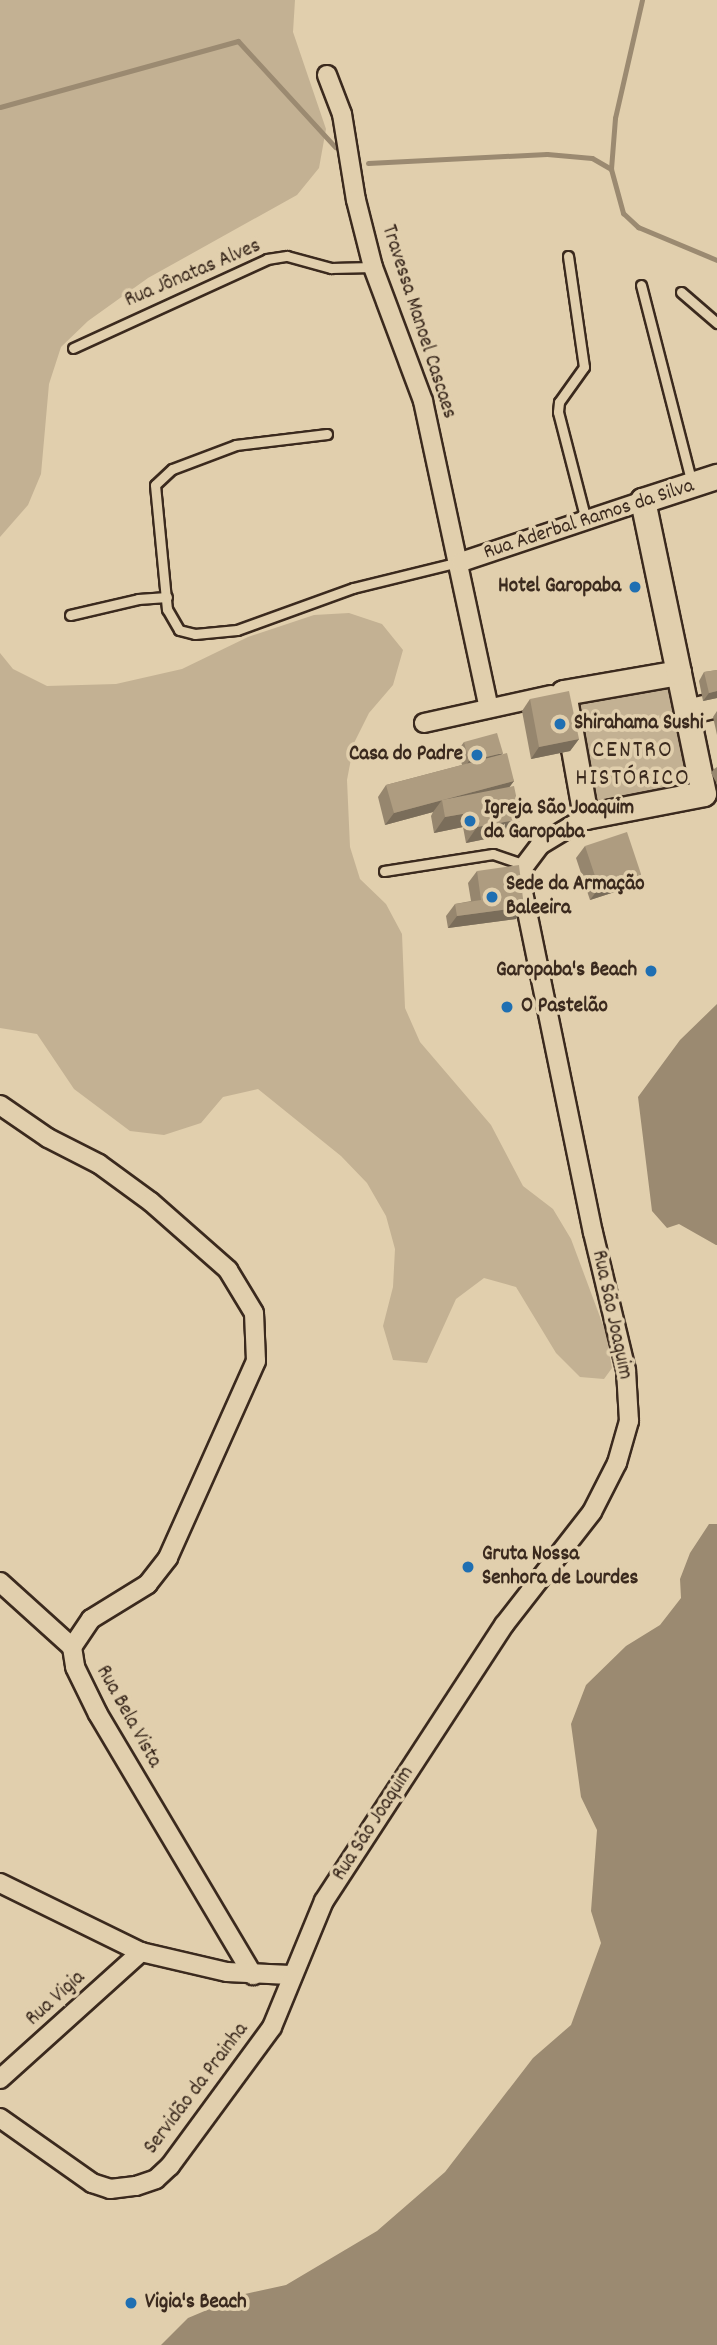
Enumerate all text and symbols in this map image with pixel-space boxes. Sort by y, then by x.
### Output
street label: Travessa Manoel Cascaes [375,222,461,422]
street label: Rua Jônatas Alves [121,234,265,314]
street label: Rua Aderbal Ramos da Silva [481,474,697,566]
place label: Hotel Garopaba [498,574,621,600]
marker: Hotel Garopaba [627,579,643,595]
place label: Shirahama Sushi [574,711,704,737]
marker: Shirahama Sushi [552,716,568,732]
district label: CENTRO HISTÓRICO [576,738,690,794]
place label: Casa do Padre [349,742,463,768]
marker: Casa do Padre [469,747,485,763]
place label: Igreja São Joaquim da Garopaba [484,796,634,846]
marker: Igreja São Joaquim da Garopaba [462,813,478,829]
place label: Sede da Armação Baleeira [506,872,645,922]
marker: Sede da Armação Baleeira [484,889,500,905]
place label: Garopaba's Beach [496,958,637,984]
marker: Garopaba's Beach [643,963,659,979]
place label: O Pastelão [521,994,608,1020]
marker: O Pastelão [499,999,515,1015]
street label: Rua São Joaquim [585,1248,637,1382]
place label: Gruta Nossa Senhora de Lourdes [482,1542,638,1592]
marker: Gruta Nossa Senhora de Lourdes [460,1559,476,1575]
street label: Rua Bela Vista [90,1661,166,1773]
street label: Rua São Joaquim [328,1762,420,1886]
street label: Rua Vigia [21,1966,91,2032]
street label: Servidão da Prainha [139,2018,255,2160]
place label: Vigia's Beach [145,2290,247,2316]
marker: Vigia's Beach [123,2295,139,2311]

